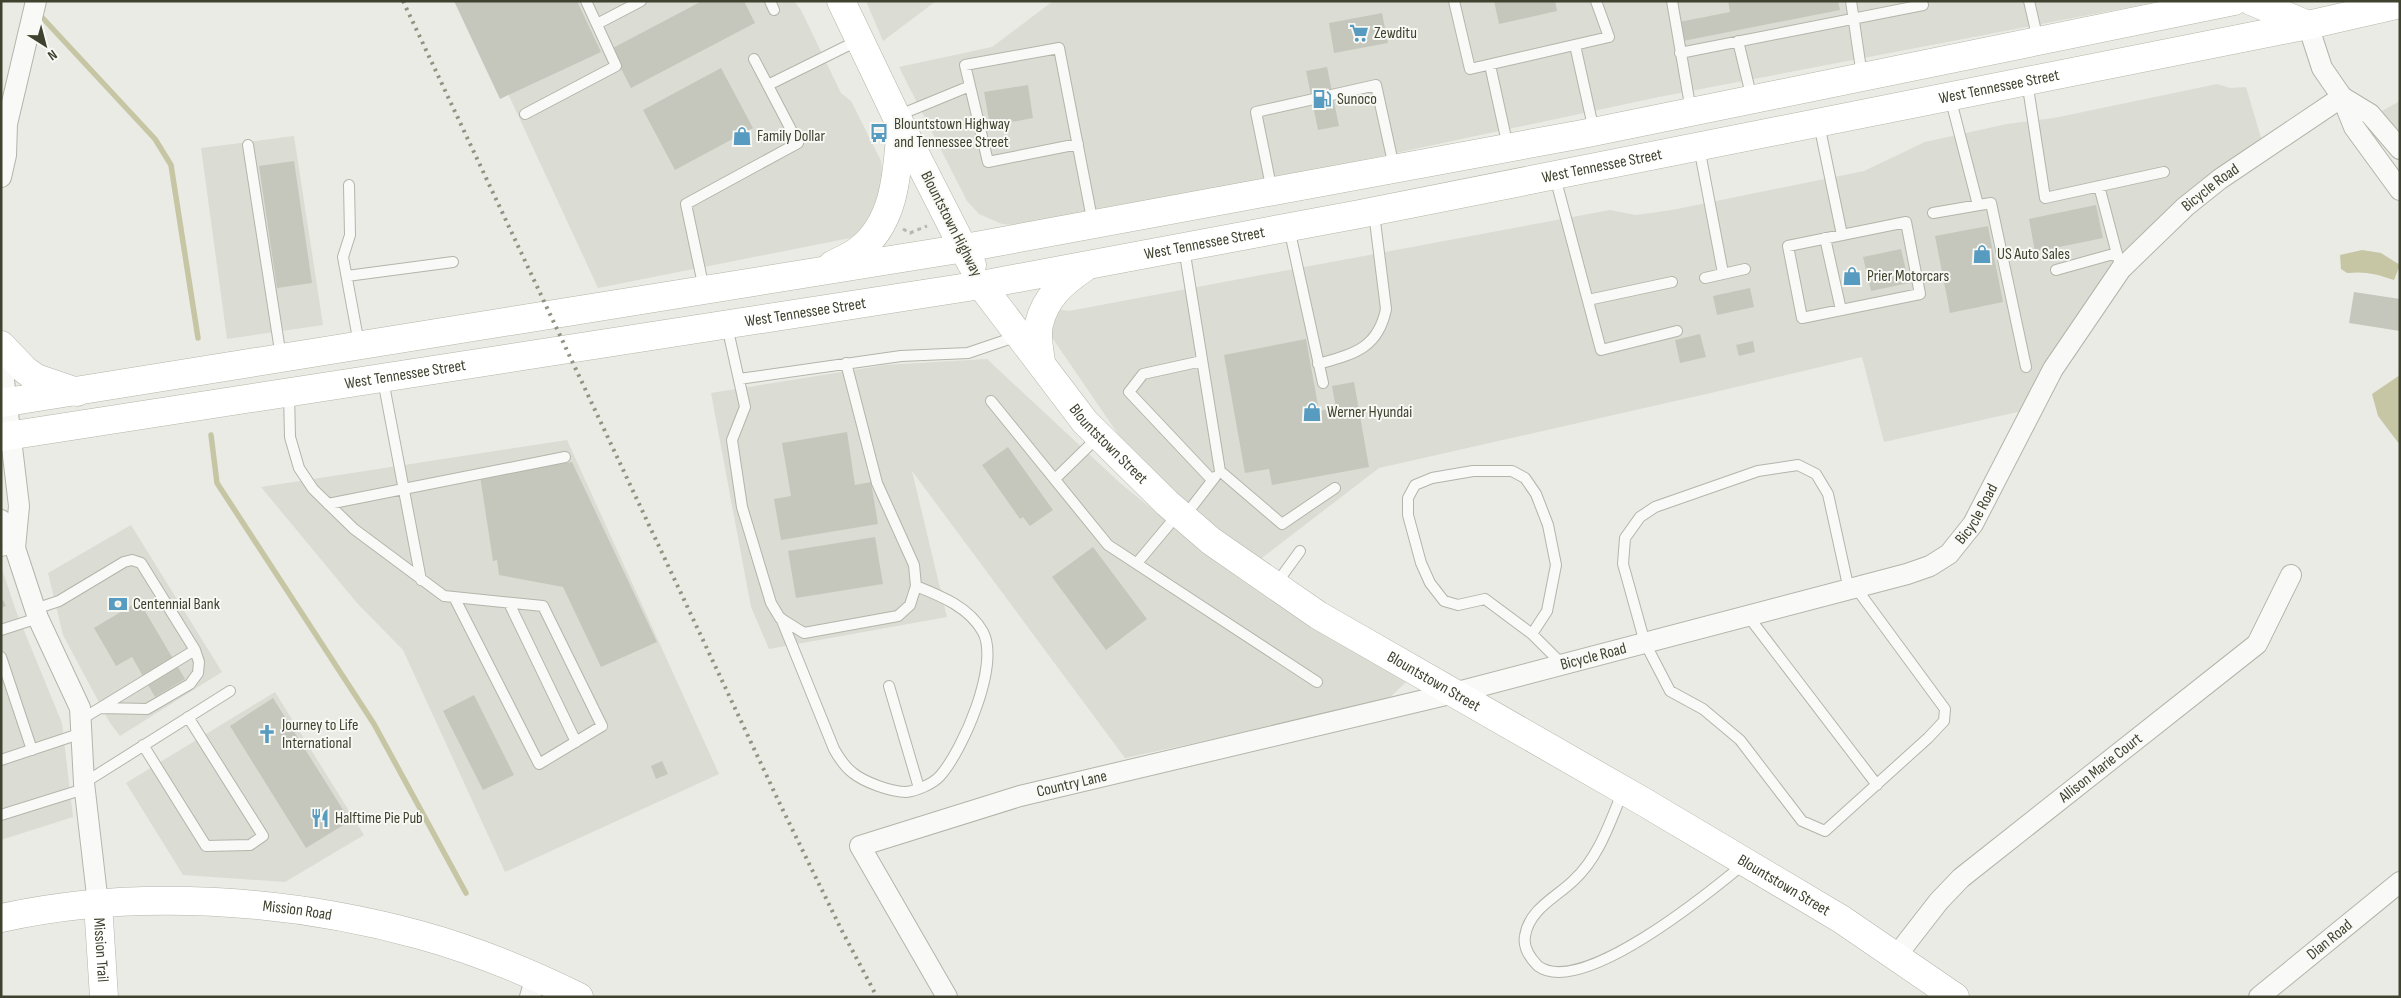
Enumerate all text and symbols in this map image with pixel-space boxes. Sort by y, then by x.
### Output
north arrow [20,20,70,70]
supermarket icon: Zewditu [1348,22,1370,44]
place label: Zewditu [1374,24,1417,43]
text: N [44,46,60,64]
street label: West Tennessee Street [1937,65,2061,108]
fuel station icon: Sunoco [1311,88,1333,110]
place label: Sunoco [1337,90,1377,109]
place label: Blountstown Highway and Tennessee Street [894,115,1010,152]
bus stop icon: Blountstown Highway and Tennessee Street [868,122,890,144]
shop icon: Family Dollar [731,125,753,147]
place label: Family Dollar [757,127,826,146]
street label: West Tennessee Street [1540,144,1664,187]
street label: Bicycle Road [2178,159,2243,216]
street label: Blountstown Highway [916,168,986,280]
street label: West Tennessee Street [1142,223,1266,264]
shop icon: US Auto Sales [1971,243,1993,265]
place label: US Auto Sales [1997,245,2070,264]
shop icon: Prier Motorcars [1841,265,1863,287]
place label: Prier Motorcars [1867,267,1949,286]
street label: West Tennessee Street [743,293,867,331]
street label: West Tennessee Street [343,356,467,393]
street label: Blountstown Street [1065,400,1152,488]
shop icon: Werner Hyundai [1301,401,1323,423]
place label: Werner Hyundai [1327,403,1412,422]
street label: Bicycle Road [1951,480,2002,548]
bank icon: Centennial Bank [107,593,129,615]
place label: Centennial Bank [133,595,220,614]
street label: Bicycle Road [1558,639,1628,674]
street label: Blountstown Street [1384,647,1484,716]
place label: Journey to Life International [281,716,359,753]
church icon: Journey to Life International [256,723,278,745]
street label: Allison Marie Court [2054,729,2146,807]
street label: Country Lane [1035,766,1109,801]
restaurant icon: Halftime Pie Pub [309,807,331,829]
place label: Halftime Pie Pub [335,809,423,828]
street label: Blountstown Street [1734,850,1834,920]
street label: Mission Road [262,896,333,925]
street label: Dian Road [2303,915,2356,964]
street label: Mission Trail [89,917,113,983]

